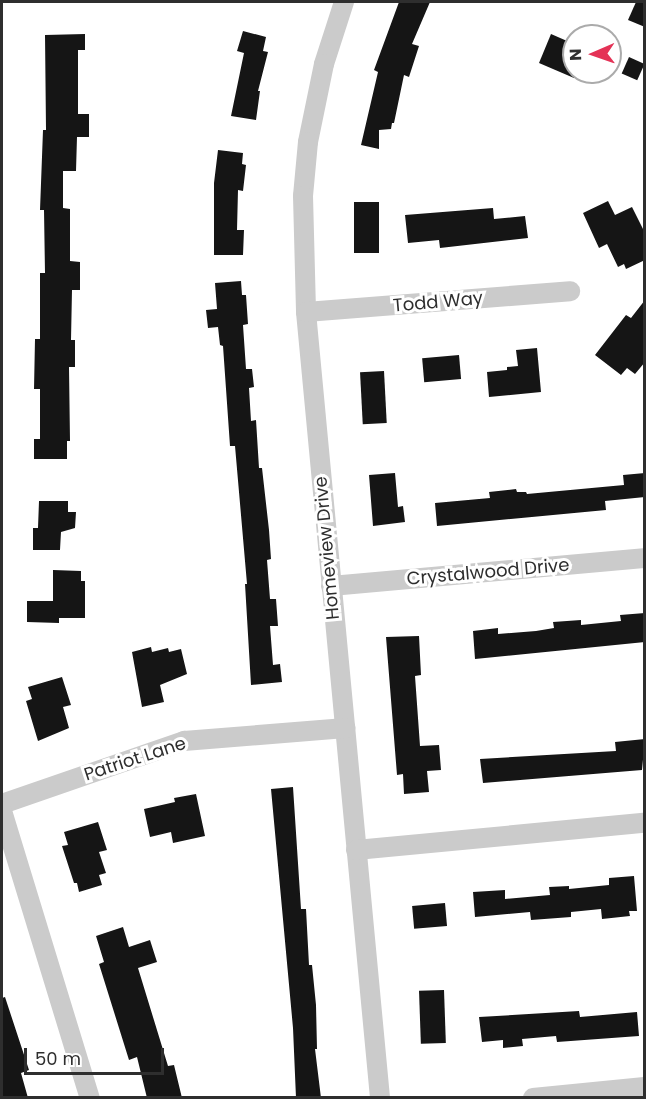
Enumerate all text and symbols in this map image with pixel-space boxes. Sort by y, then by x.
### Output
north arrow [562,24,622,84]
text: N [564,48,587,61]
street label: Todd Way [392,287,484,317]
street label: Homeview Drive [310,475,344,621]
street label: Crystalwood Drive [406,554,570,590]
street label: Patriot Lane [81,732,189,786]
scale bar [27,1036,166,1074]
text: 50 m [35,1046,81,1071]

